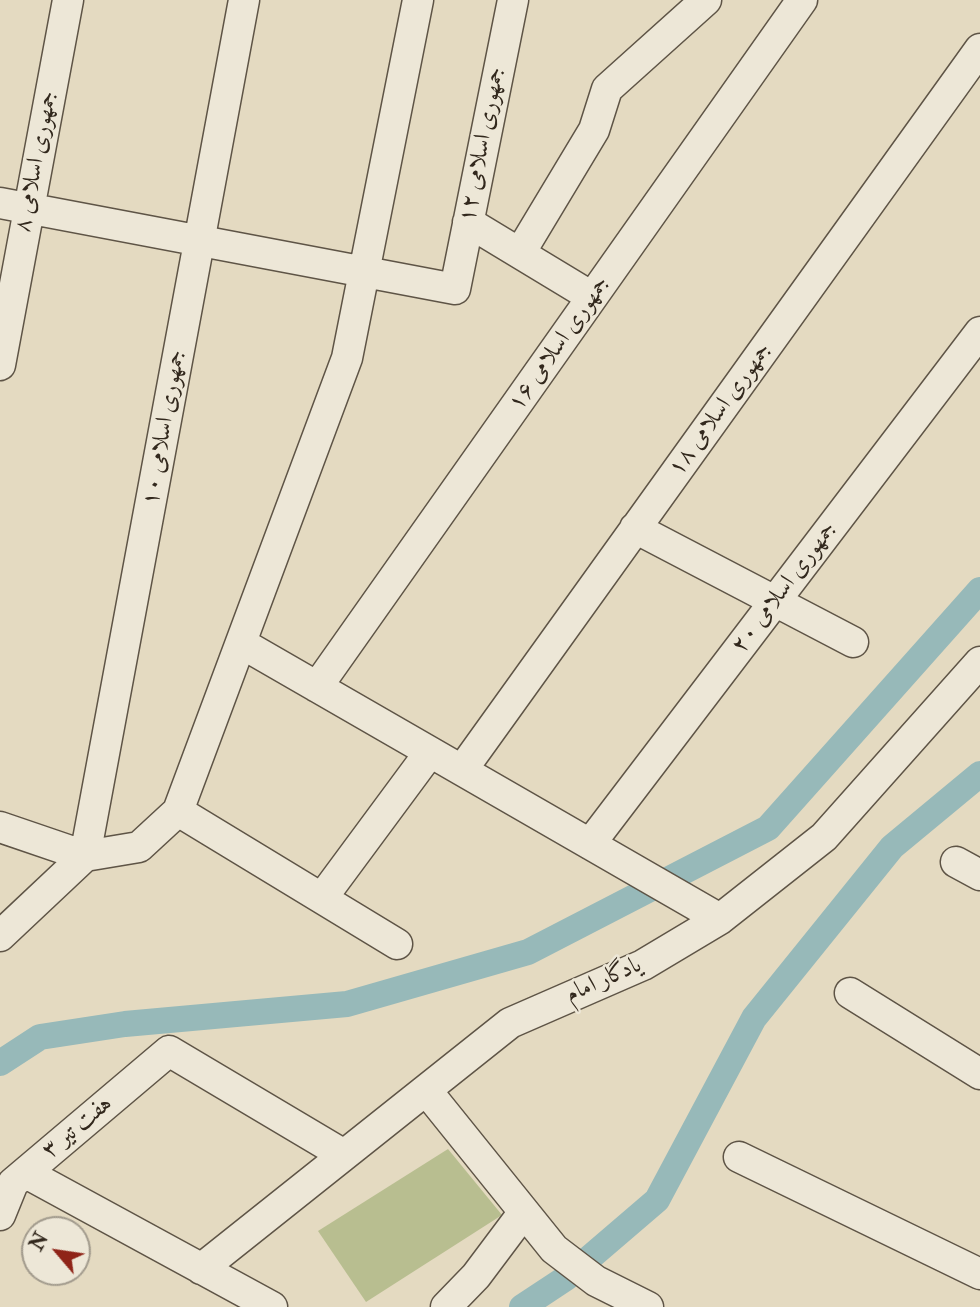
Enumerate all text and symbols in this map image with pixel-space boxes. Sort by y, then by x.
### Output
street label: جمهوری اسلامی ۱۲ [454,65,512,225]
street label: جمهوری اسلامی ۸ [9,89,65,235]
street label: جمهوری اسلامی ۱۶ [503,271,617,417]
street label: جمهوری اسلامی ۱۸ [663,338,779,482]
street label: جمهوری اسلامی ۱۰ [137,348,193,508]
street label: جمهوری اسلامی ۲۰ [726,516,844,660]
street label: یادگار امام [561,952,647,1010]
street label: هفت تیر ۳ [37,1090,119,1166]
north arrow [21,1216,91,1286]
text: N [25,1229,54,1255]

